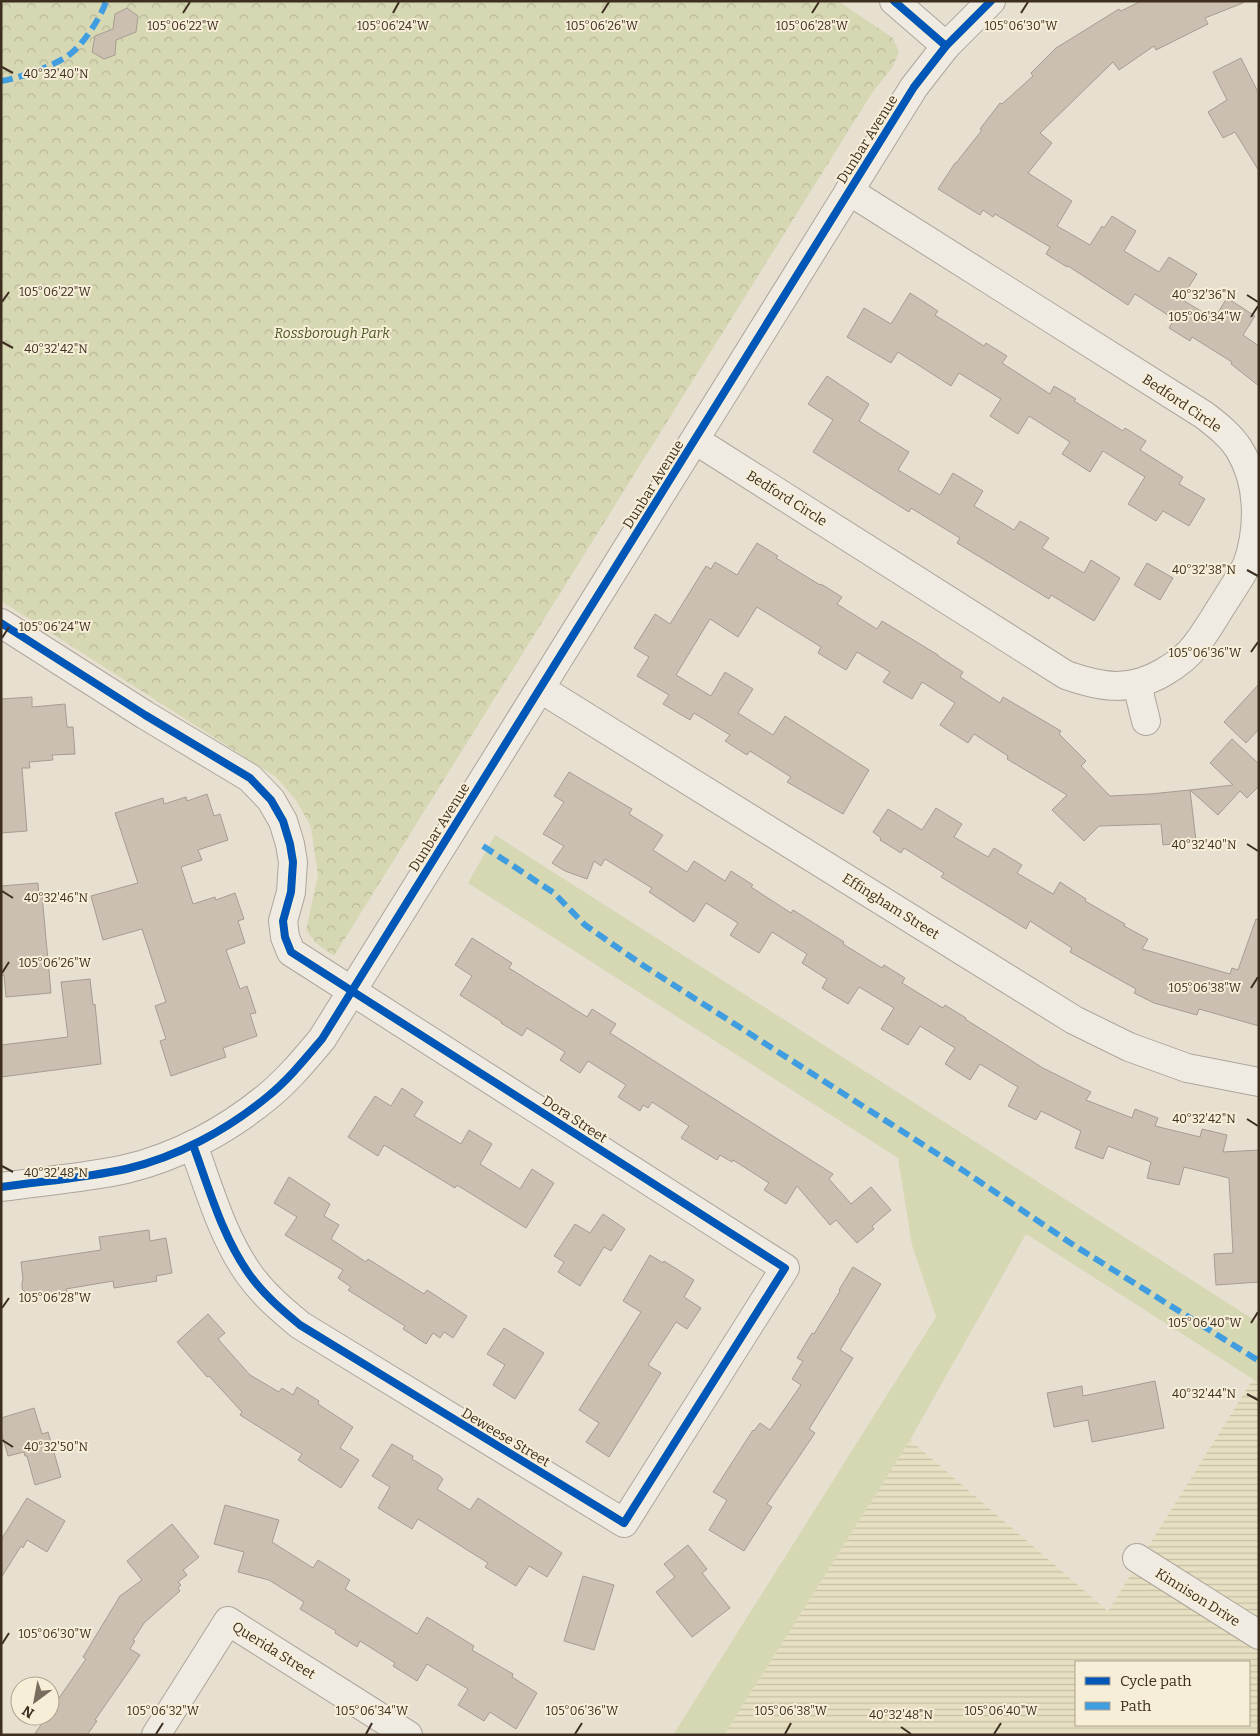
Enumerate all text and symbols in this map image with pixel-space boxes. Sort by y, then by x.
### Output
text: 105°06'22"W [147,19,219,33]
text: 105°06'24"W [357,19,430,33]
text: 105°06'26"W [566,19,639,33]
text: 105°06'28"W [776,19,849,33]
text: 105°06'30"W [984,19,1058,33]
text: 40°32'40"N [24,67,89,81]
street label: Dunbar Avenue [833,92,902,187]
text: 105°06'22"W [19,285,91,299]
text: 40°32'36"N [1172,288,1236,302]
text: 105°06'34"W [1169,310,1242,324]
park label: Rossborough Park [274,325,390,342]
text: 40°32'42"N [24,342,88,356]
street label: Bedford Circle [1139,371,1225,436]
street label: Dunbar Avenue [619,437,688,532]
street label: Bedford Circle [743,467,830,530]
text: 40°32'38"N [1172,563,1236,577]
text: 105°06'24"W [19,620,92,634]
text: 105°06'36"W [1169,646,1242,660]
street label: Dunbar Avenue [405,780,474,875]
text: 40°32'40"N [1172,838,1237,852]
street label: Effingham Street [839,870,942,943]
text: 40°32'46"N [24,891,89,905]
text: 105°06'26"W [19,956,92,970]
text: 105°06'38"W [1169,981,1242,995]
street label: Dora Street [539,1092,610,1147]
text: 40°32'42"N [1172,1112,1236,1126]
text: 40°32'48"N [24,1166,89,1180]
text: 105°06'28"W [19,1291,92,1305]
text: 105°06'40"W [1168,1316,1242,1330]
text: 40°32'44"N [1172,1387,1237,1401]
street label: Deweese Street [458,1404,553,1471]
text: 40°32'50"N [24,1440,89,1454]
street label: Kinnison Drive [1152,1565,1243,1630]
street label: Querida Street [229,1618,319,1683]
text: 105°06'30"W [18,1627,92,1641]
legend [1075,1661,1250,1726]
text: Cycle path [1120,1672,1192,1690]
north arrow [10,1676,60,1726]
text: Path [1120,1697,1152,1715]
text: N [19,1701,37,1722]
text: 105°06'32"W [127,1704,200,1718]
text: 105°06'34"W [336,1704,409,1718]
text: 105°06'36"W [546,1704,619,1718]
text: 105°06'38"W [755,1704,828,1718]
text: 105°06'40"W [964,1704,1038,1718]
text: 40°32'48"N [869,1708,934,1722]

